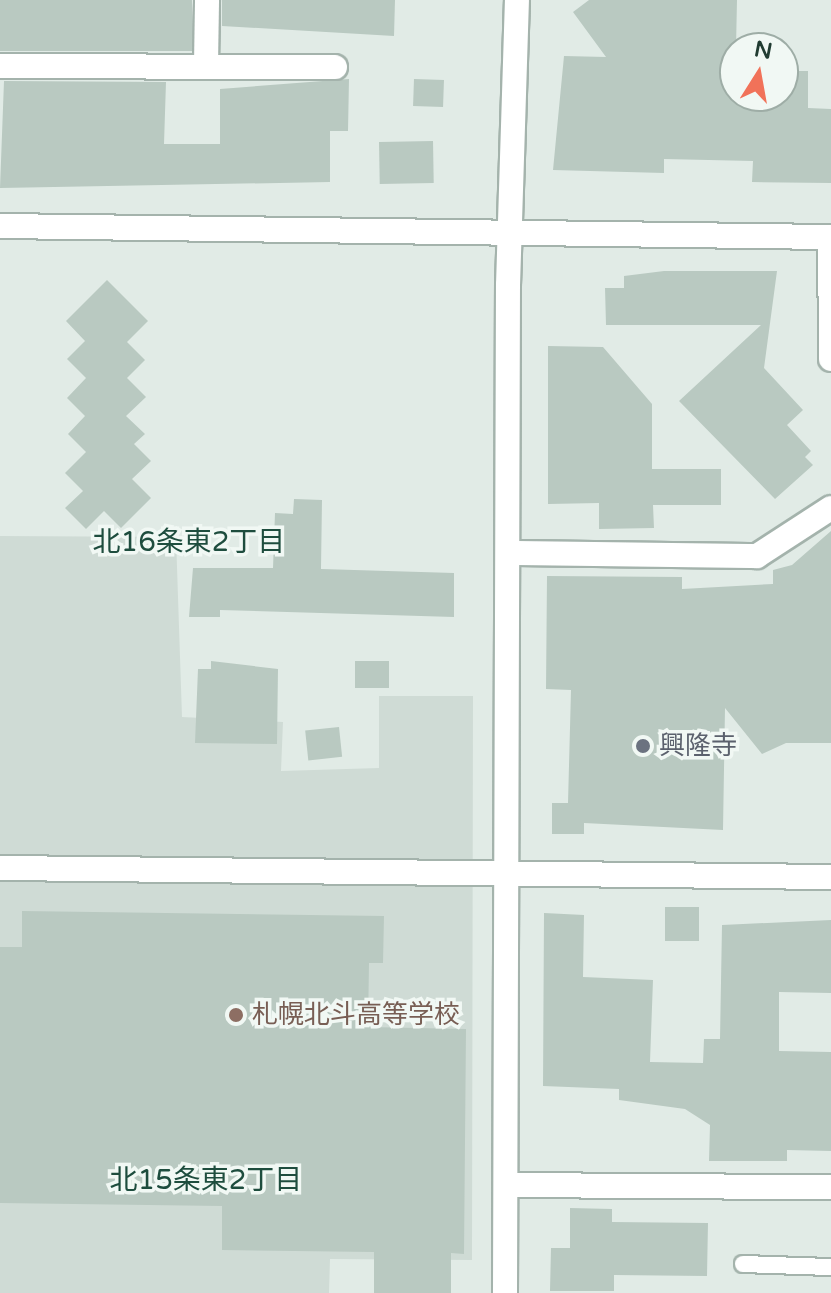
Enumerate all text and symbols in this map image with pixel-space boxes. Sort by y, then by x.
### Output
north arrow [719,32,799,112]
text: N [752,36,774,65]
district label: 北16条東2丁目 [93,525,285,559]
place label: 興隆寺 [659,730,737,762]
marker: 興隆寺 [634,737,652,755]
place label: 札幌北斗高等学校 [252,999,460,1031]
marker: 札幌北斗高等学校 [227,1006,245,1024]
district label: 北15条東2丁目 [110,1163,302,1197]

